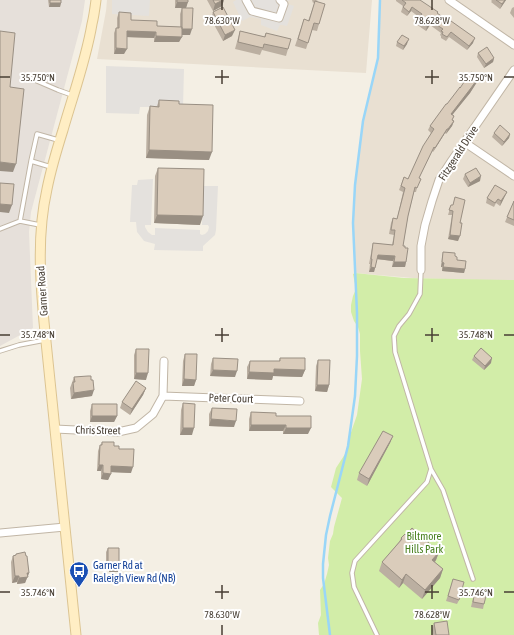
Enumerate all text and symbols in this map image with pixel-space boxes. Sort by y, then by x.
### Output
text: 78.630°W [204,15,240,26]
text: 78.628°W [414,15,450,26]
text: 35.750°N [21,72,55,83]
text: 35.750°N [459,72,493,83]
street label: Fitzgerald Drive [436,123,480,183]
street label: Garner Road [34,266,50,316]
text: 35.748°N [21,329,55,340]
text: 35.748°N [459,329,493,340]
street label: Peter Court [208,391,254,405]
street label: Chris Street [75,424,121,436]
park label: Biltmore Hills Park [405,530,443,555]
place label: Garner Rd at Raleigh View Rd (NB) [93,559,176,584]
bus stop icon: Garner Rd at Raleigh View Rd (NB) [68,560,90,588]
text: 35.746°N [21,587,55,598]
text: 35.746°N [459,587,493,598]
text: 78.630°W [204,609,240,620]
text: 78.628°W [414,609,450,620]

